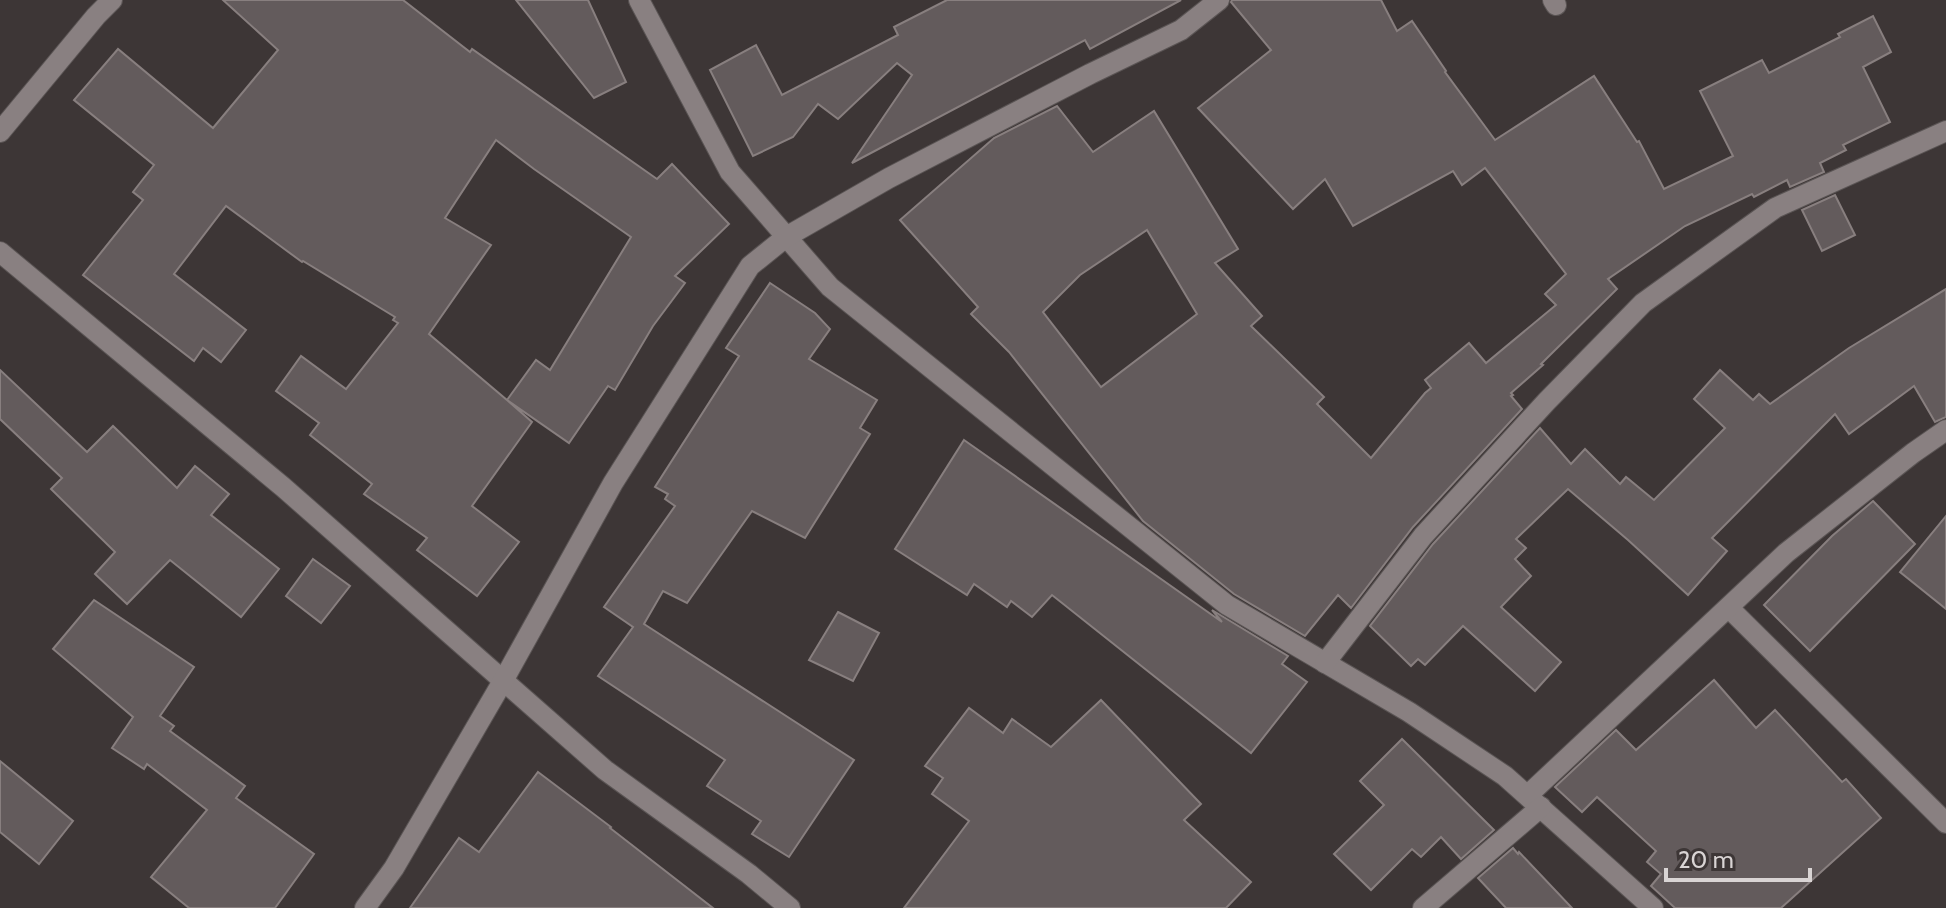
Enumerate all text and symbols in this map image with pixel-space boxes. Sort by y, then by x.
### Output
scale bar [1666,832,1810,882]
text: 20 m [1678,845,1734,874]

